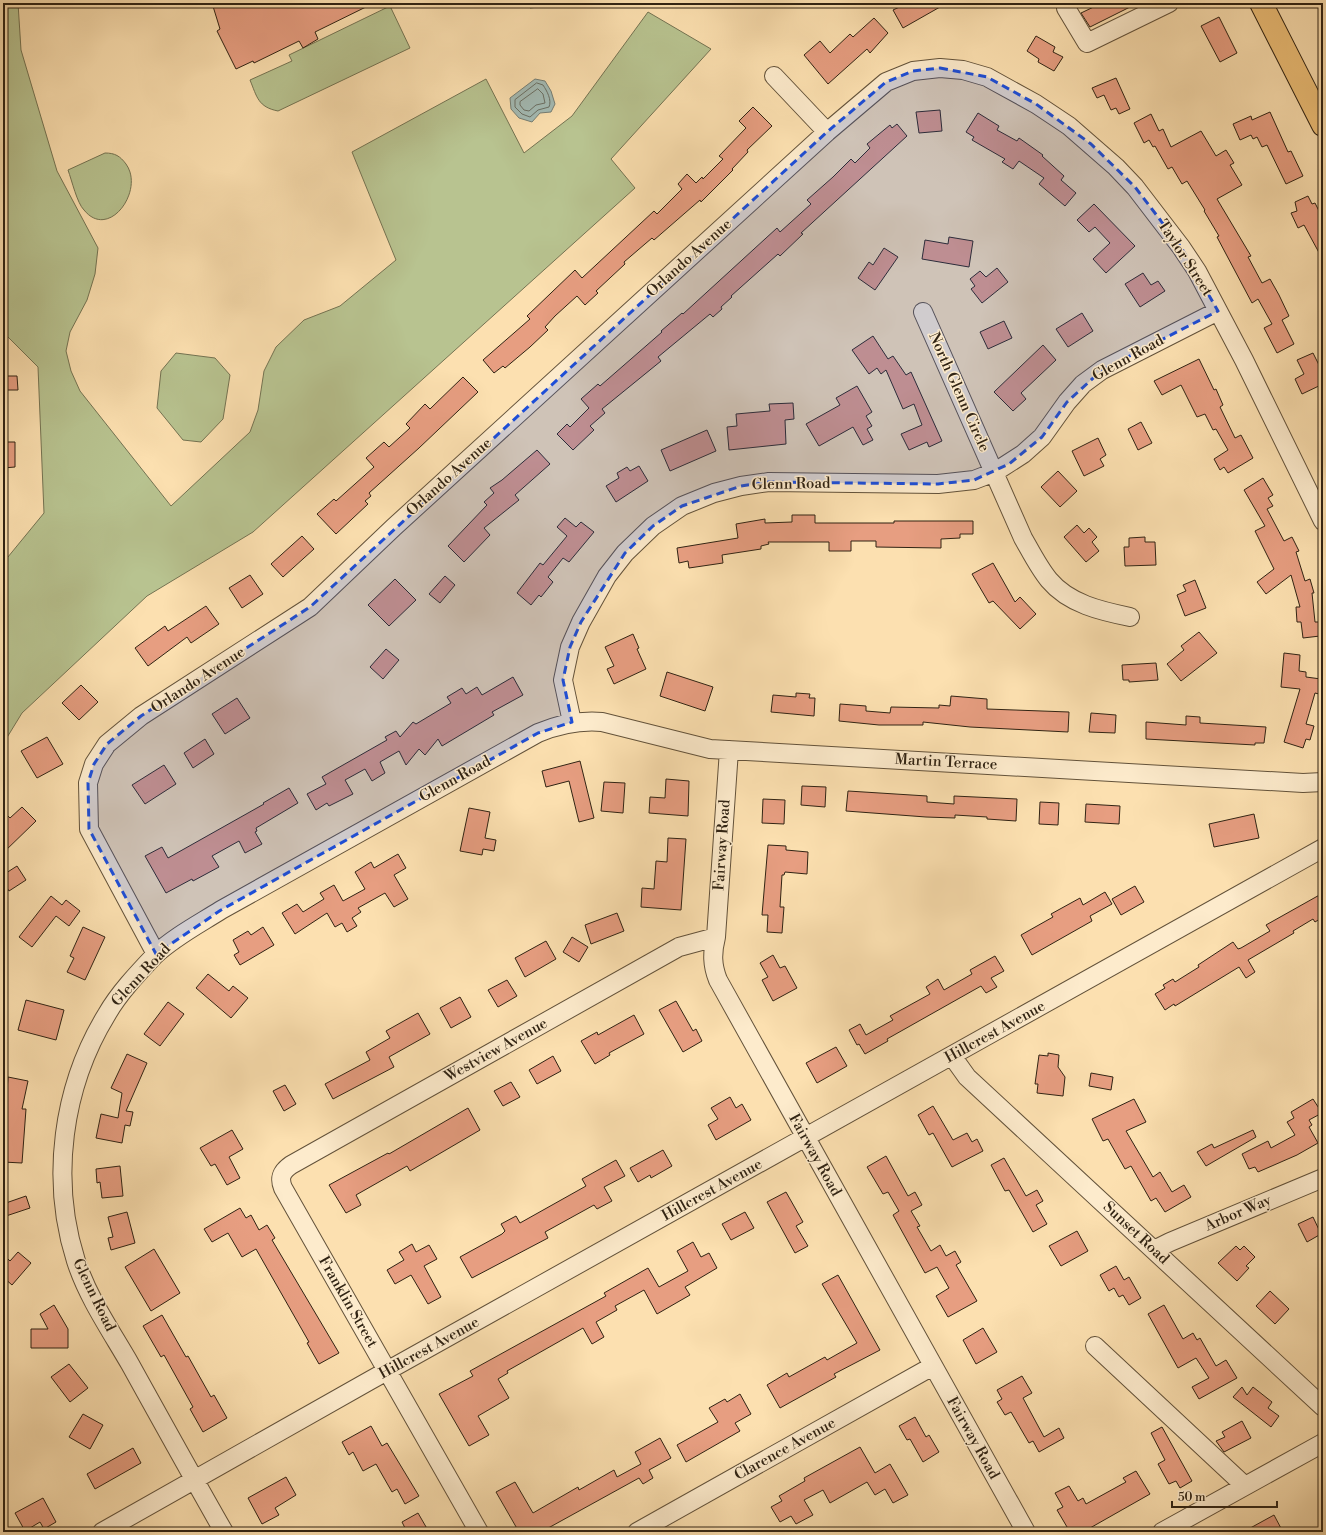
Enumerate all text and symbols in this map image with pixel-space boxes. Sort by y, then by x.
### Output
street label: Orlando Avenue [642,215,736,301]
street label: Taylor Street [1153,216,1217,300]
street label: North Glenn Circle [924,329,994,455]
street label: Glenn Road [1089,330,1167,385]
street label: Orlando Avenue [402,434,496,520]
street label: Glenn Road [751,474,831,494]
street label: Orlando Avenue [147,643,249,717]
street label: Martin Terrace [894,750,998,774]
street label: Glenn Road [416,751,494,806]
street label: Fairway Road [709,798,735,891]
street label: Glenn Road [107,939,175,1010]
street label: Hillcrest Avenue [941,997,1049,1067]
street label: Westview Avenue [440,1014,551,1087]
street label: Fairway Road [784,1110,846,1200]
street label: Hillcrest Avenue [658,1155,766,1225]
street label: Arbor Way [1201,1190,1275,1236]
street label: Sunset Road [1099,1198,1173,1269]
street label: Franklin Street [314,1253,382,1352]
street label: Glenn Road [68,1255,120,1335]
street label: Hillcrest Avenue [375,1313,483,1383]
street label: Fairway Road [942,1393,1004,1483]
street label: Clarence Avenue [731,1413,839,1485]
scale bar [1172,1483,1277,1509]
text: 50 m [1178,1490,1206,1505]

